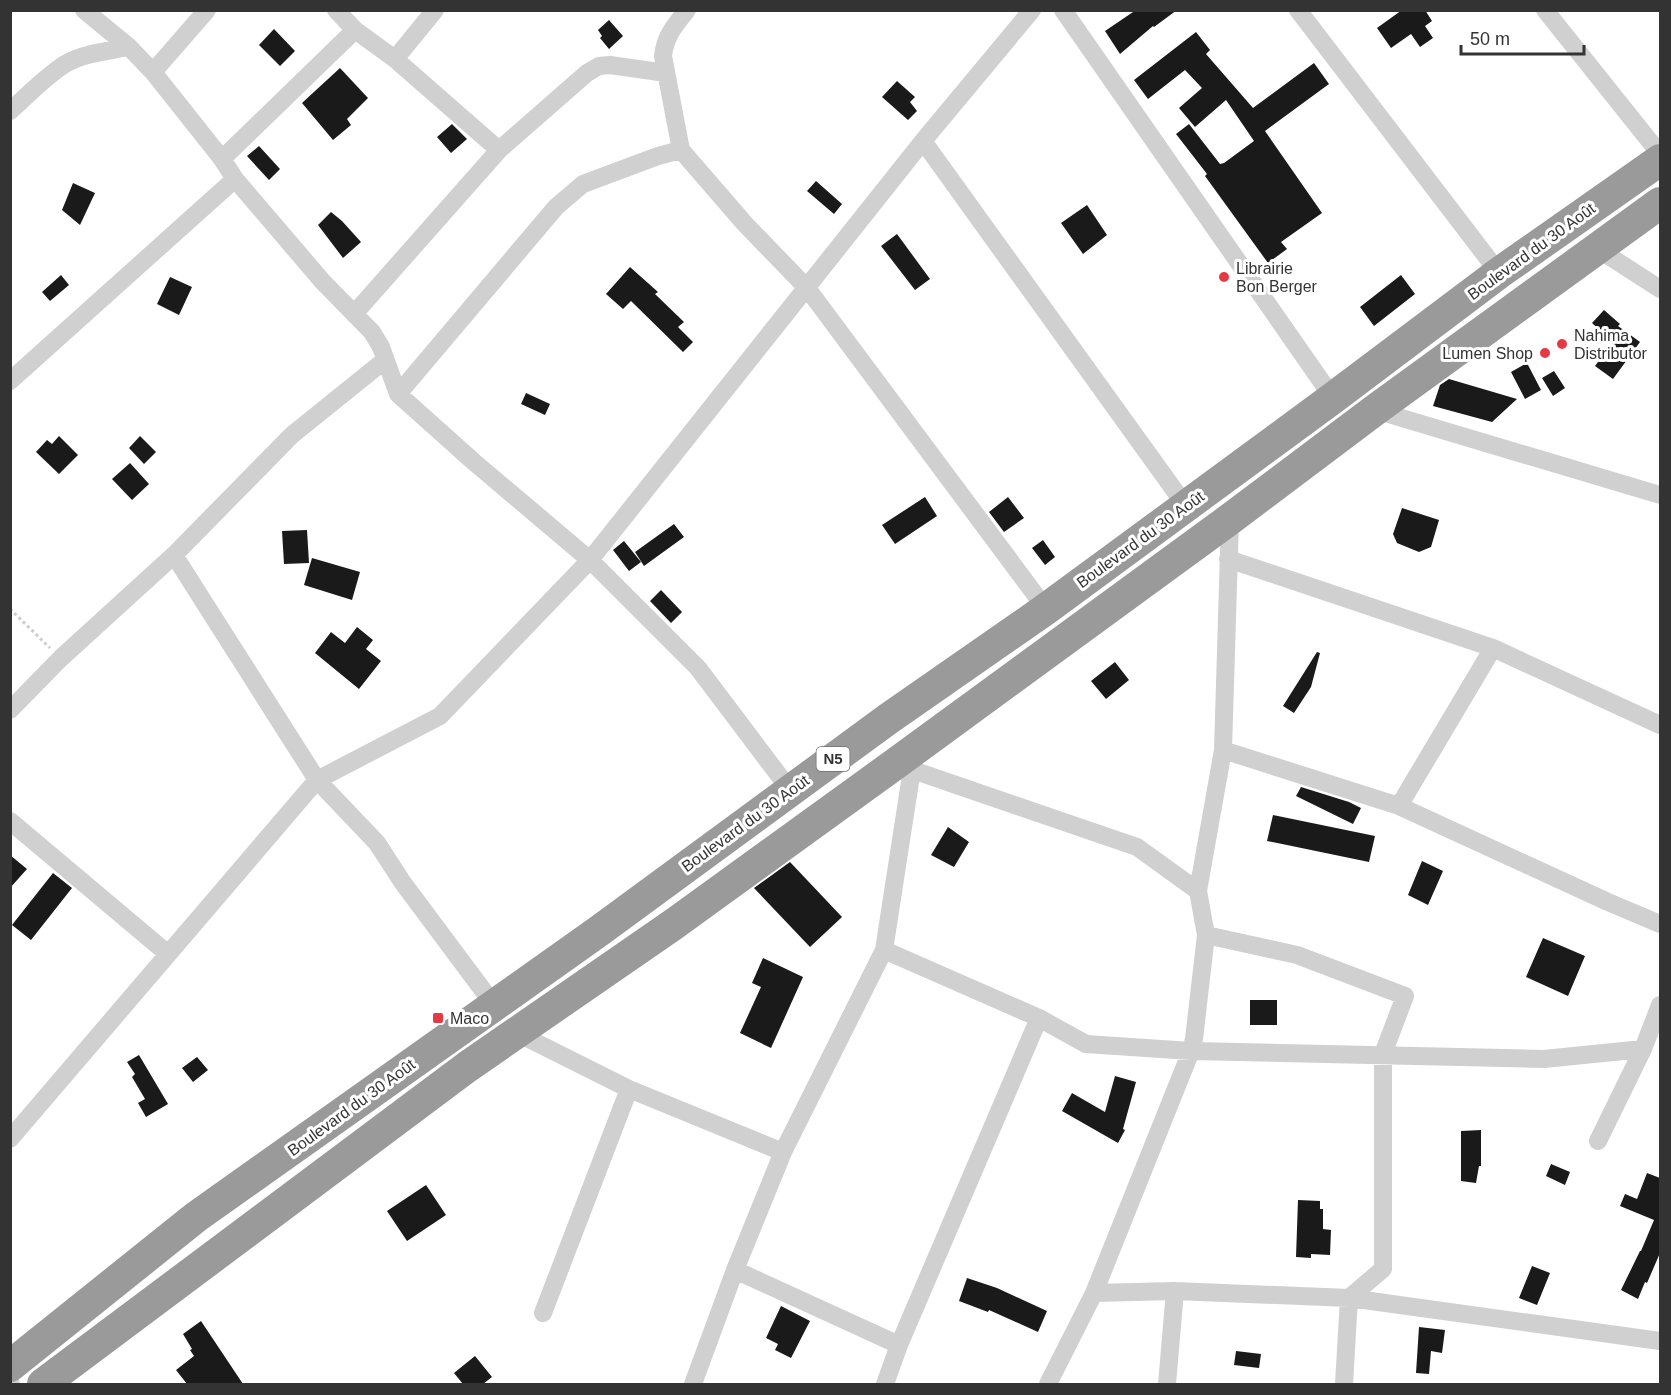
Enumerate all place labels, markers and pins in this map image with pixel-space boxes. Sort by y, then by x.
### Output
place label: Librairie Bon Berger [1236,260,1318,295]
marker: Librairie Bon Berger [1217,270,1231,284]
place label: Nahima Distributor [1574,327,1648,362]
marker: Nahima Distributor [1555,337,1569,351]
place label: Lumen Shop [1442,345,1533,362]
marker: Lumen Shop [1538,346,1552,360]
place label: Maco [450,1010,489,1027]
marker: Maco [431,1011,445,1025]

